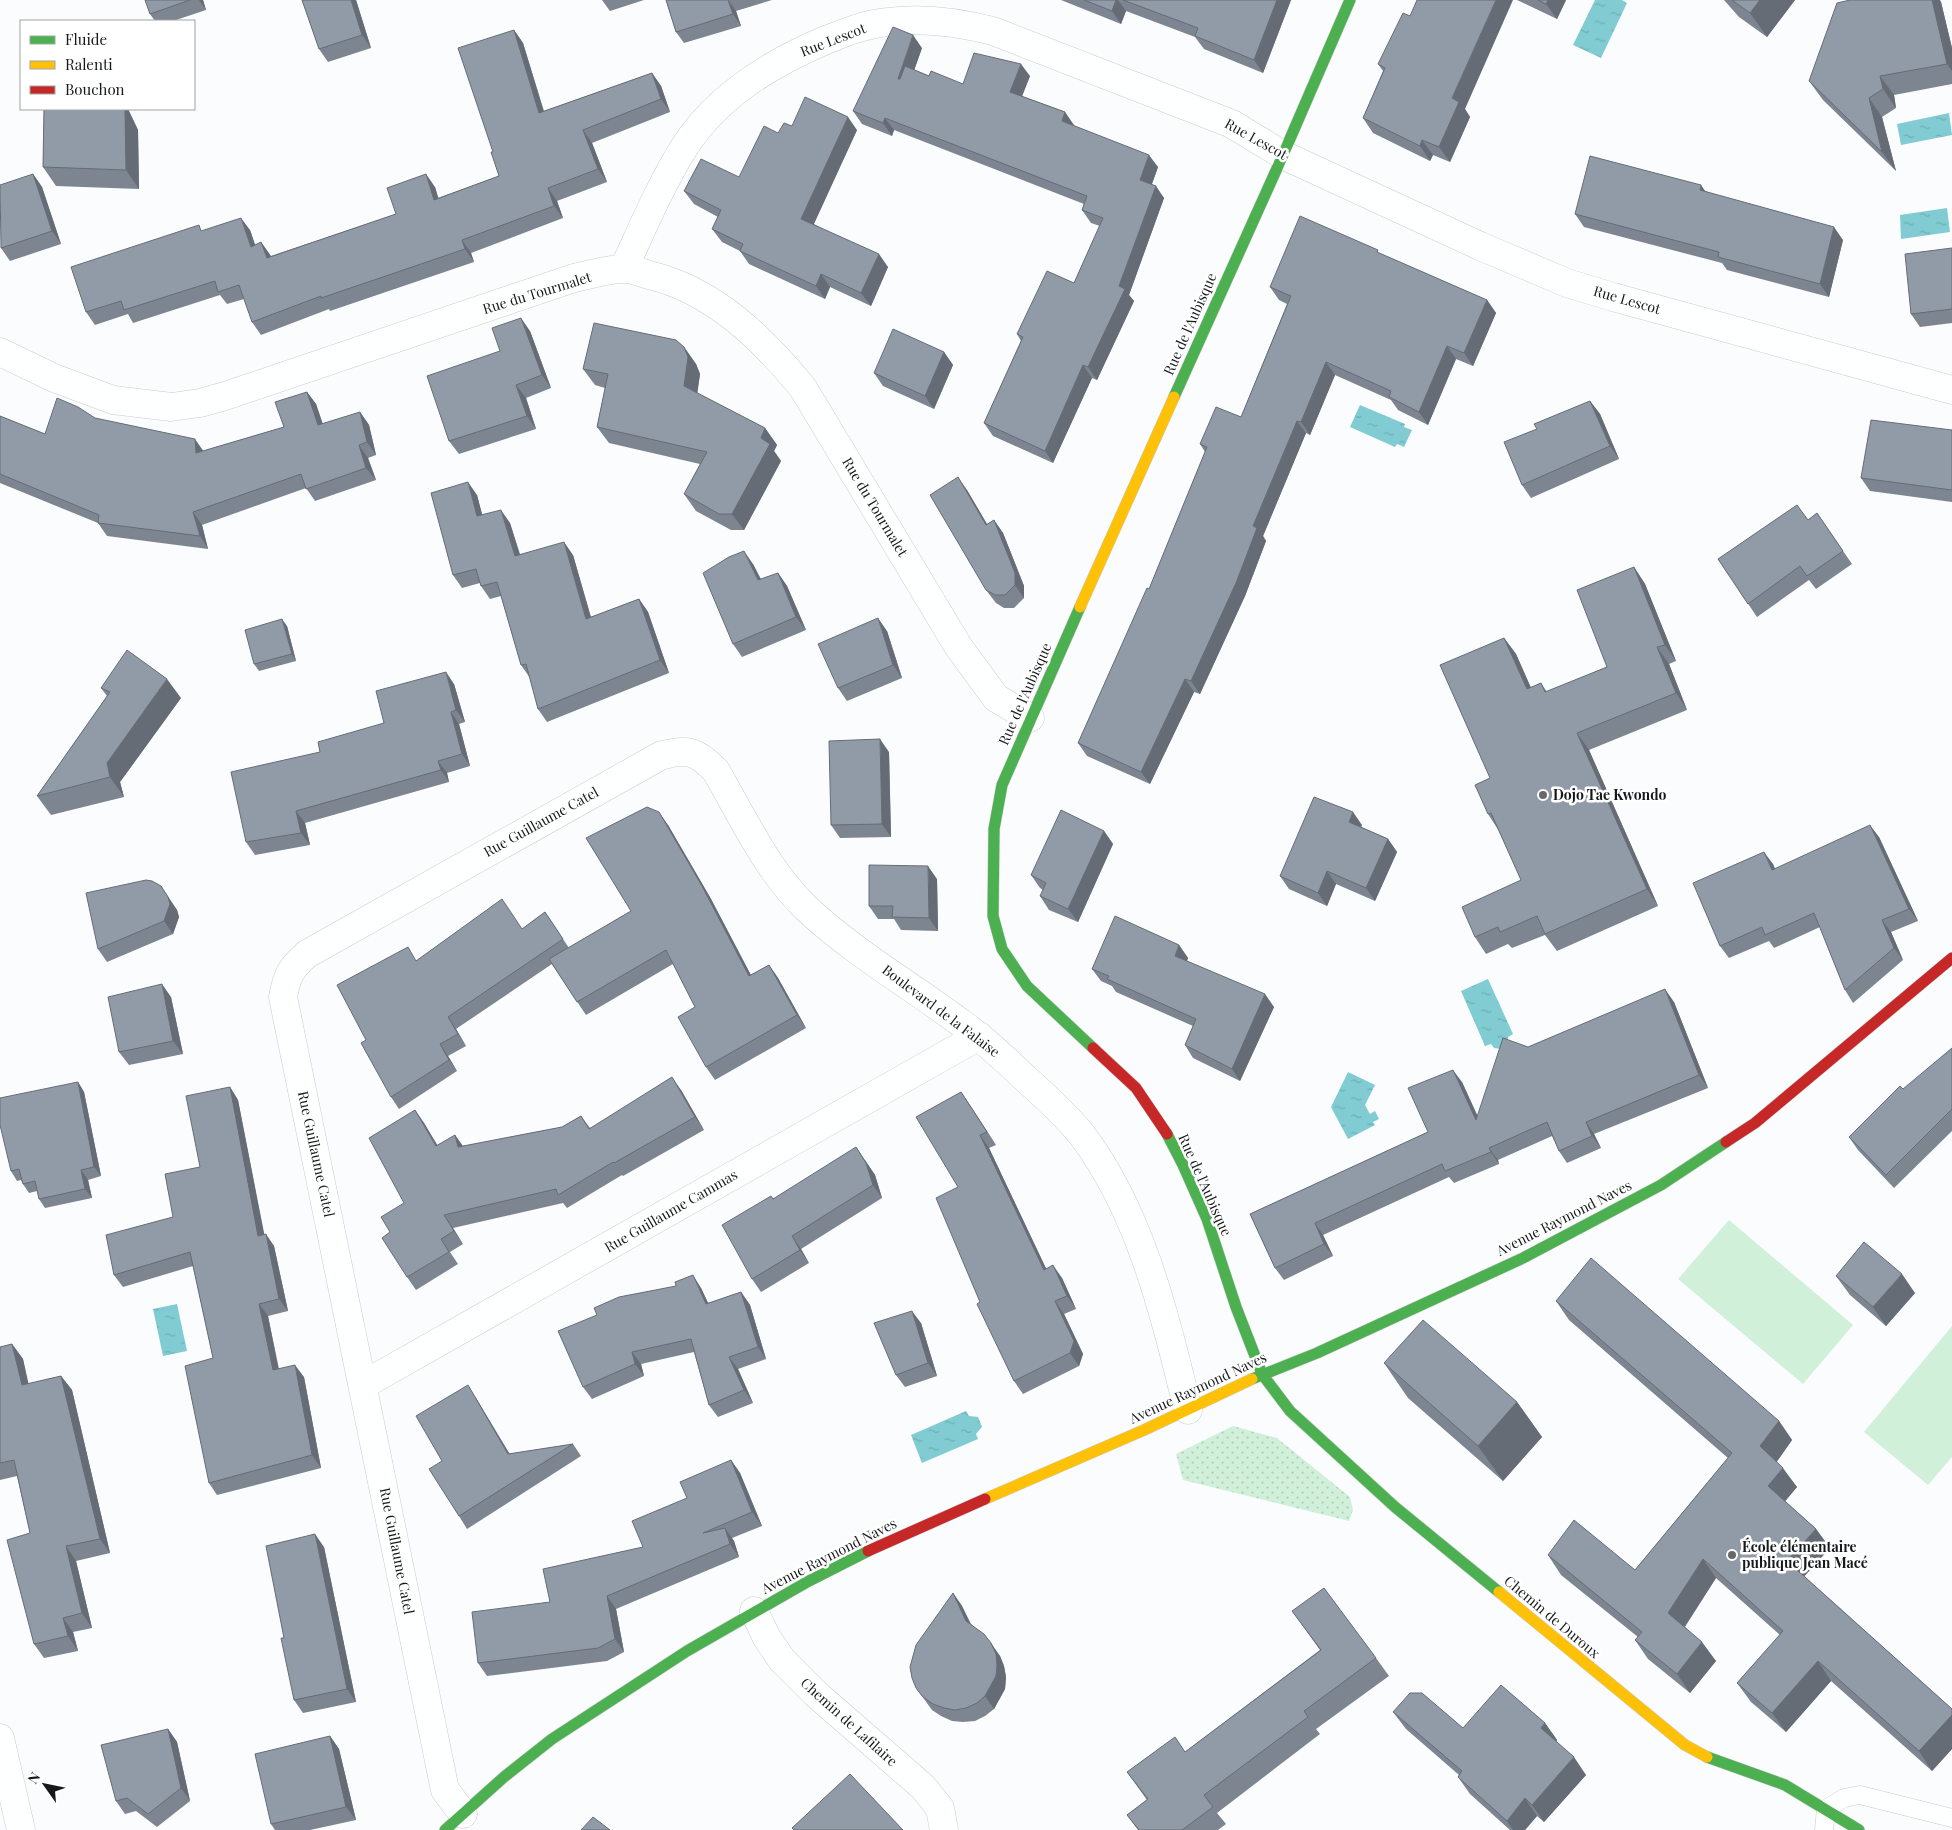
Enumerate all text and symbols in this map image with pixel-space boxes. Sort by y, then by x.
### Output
street label: Rue Lescot [797,18,869,61]
legend [20,20,195,110]
text: Fluide [65,29,107,49]
text: Ralenti [65,54,113,74]
text: Bouchon [65,79,125,99]
street label: Rue Lescot [1222,114,1292,164]
street label: Rue du Tourmalet [480,267,594,318]
street label: Rue de l'Aubisque [1159,270,1221,378]
street label: Rue Lescot [1591,281,1664,318]
street label: Rue du Tourmalet [838,454,913,561]
street label: Rue de l'Aubisque [994,640,1056,748]
street label: Rue Guillaume Catel [480,782,602,861]
place label: Dojo Tae Kwondo [1553,785,1667,804]
marker: Dojo Tae Kwondo [1537,789,1549,801]
street label: Boulevard de la Falaise [879,960,1004,1061]
street label: Rue Guillaume Catel [294,1089,339,1219]
street label: Rue de l'Aubisque [1174,1131,1236,1239]
street label: Rue Guillaume Cammas [601,1165,741,1256]
street label: Avenue Raymond Naves [1492,1175,1635,1260]
street label: Avenue Raymond Naves [1125,1347,1269,1428]
street label: Rue Guillaume Catel [376,1486,419,1616]
street label: Avenue Raymond Naves [757,1513,900,1598]
place label: École élémentaire publique Jean Macé [1742,1537,1868,1572]
marker: École élémentaire publique Jean Macé [1726,1549,1738,1561]
street label: Chemin de Duroux [1501,1571,1605,1663]
street label: Chemin de Lafilaire [797,1673,902,1770]
north arrow [20,1760,70,1810]
text: N [23,1768,44,1787]

